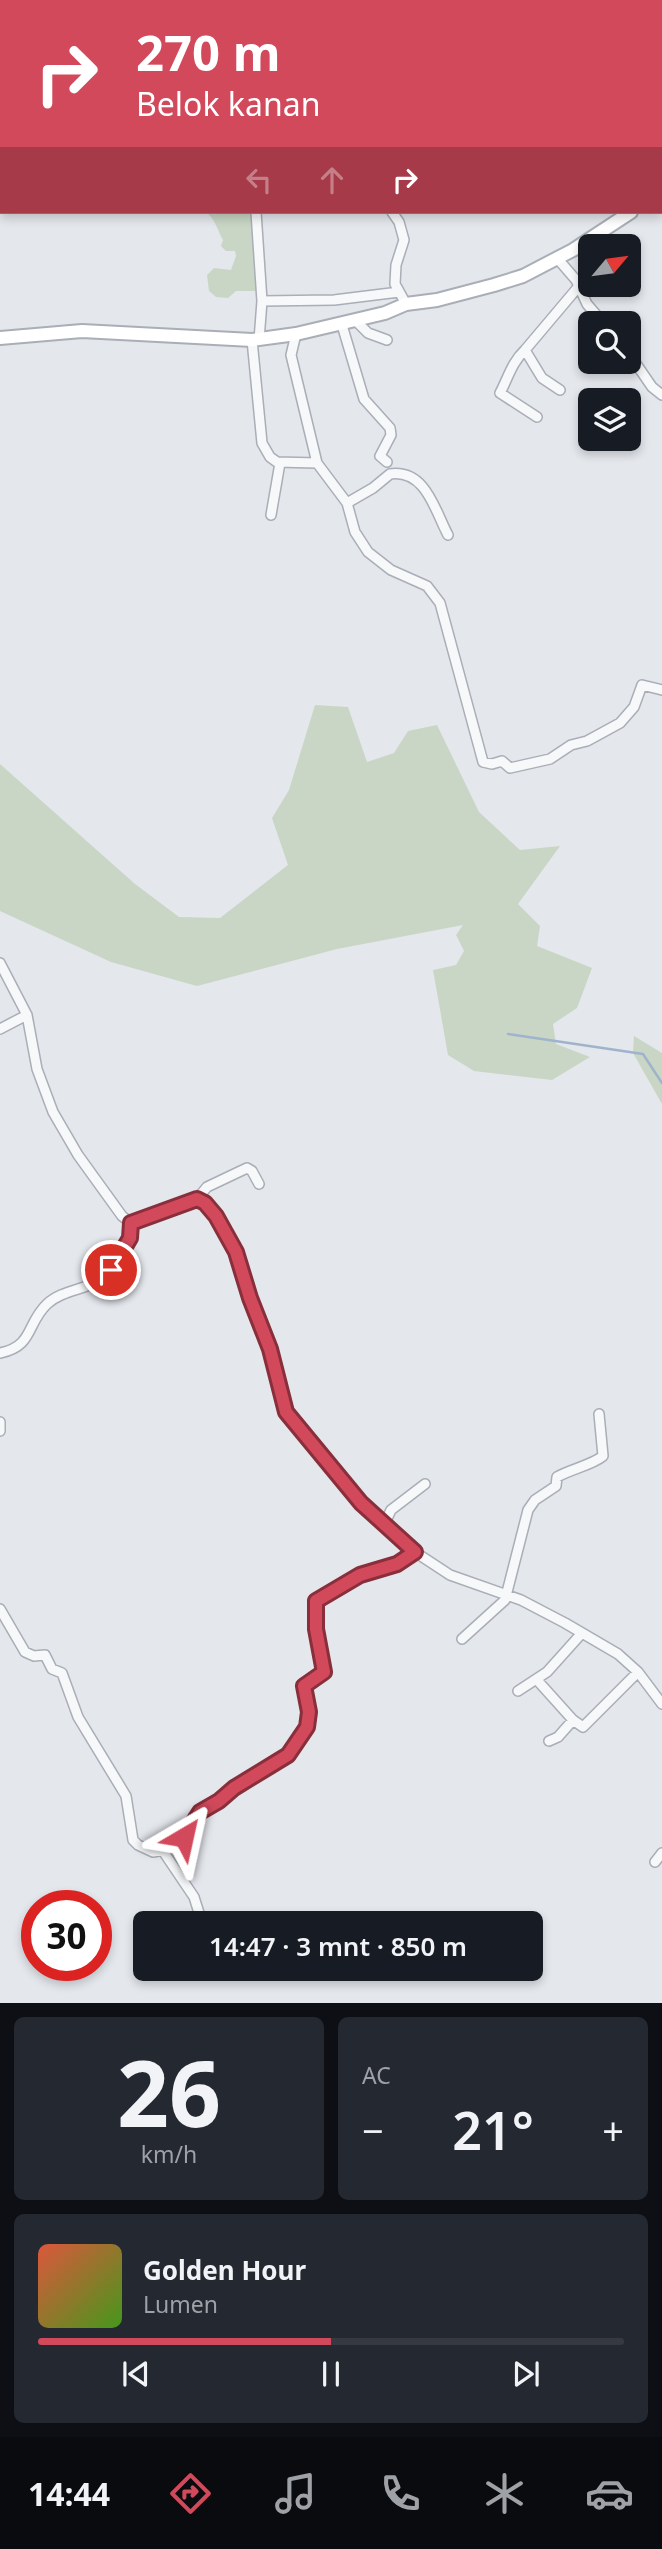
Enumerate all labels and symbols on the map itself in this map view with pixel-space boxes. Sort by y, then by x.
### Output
north arrow [578,234,640,298]
pin [81,1240,141,1300]
position arrow [147,1800,221,1874]
speed limit sign: 30 [21,1890,112,1981]

